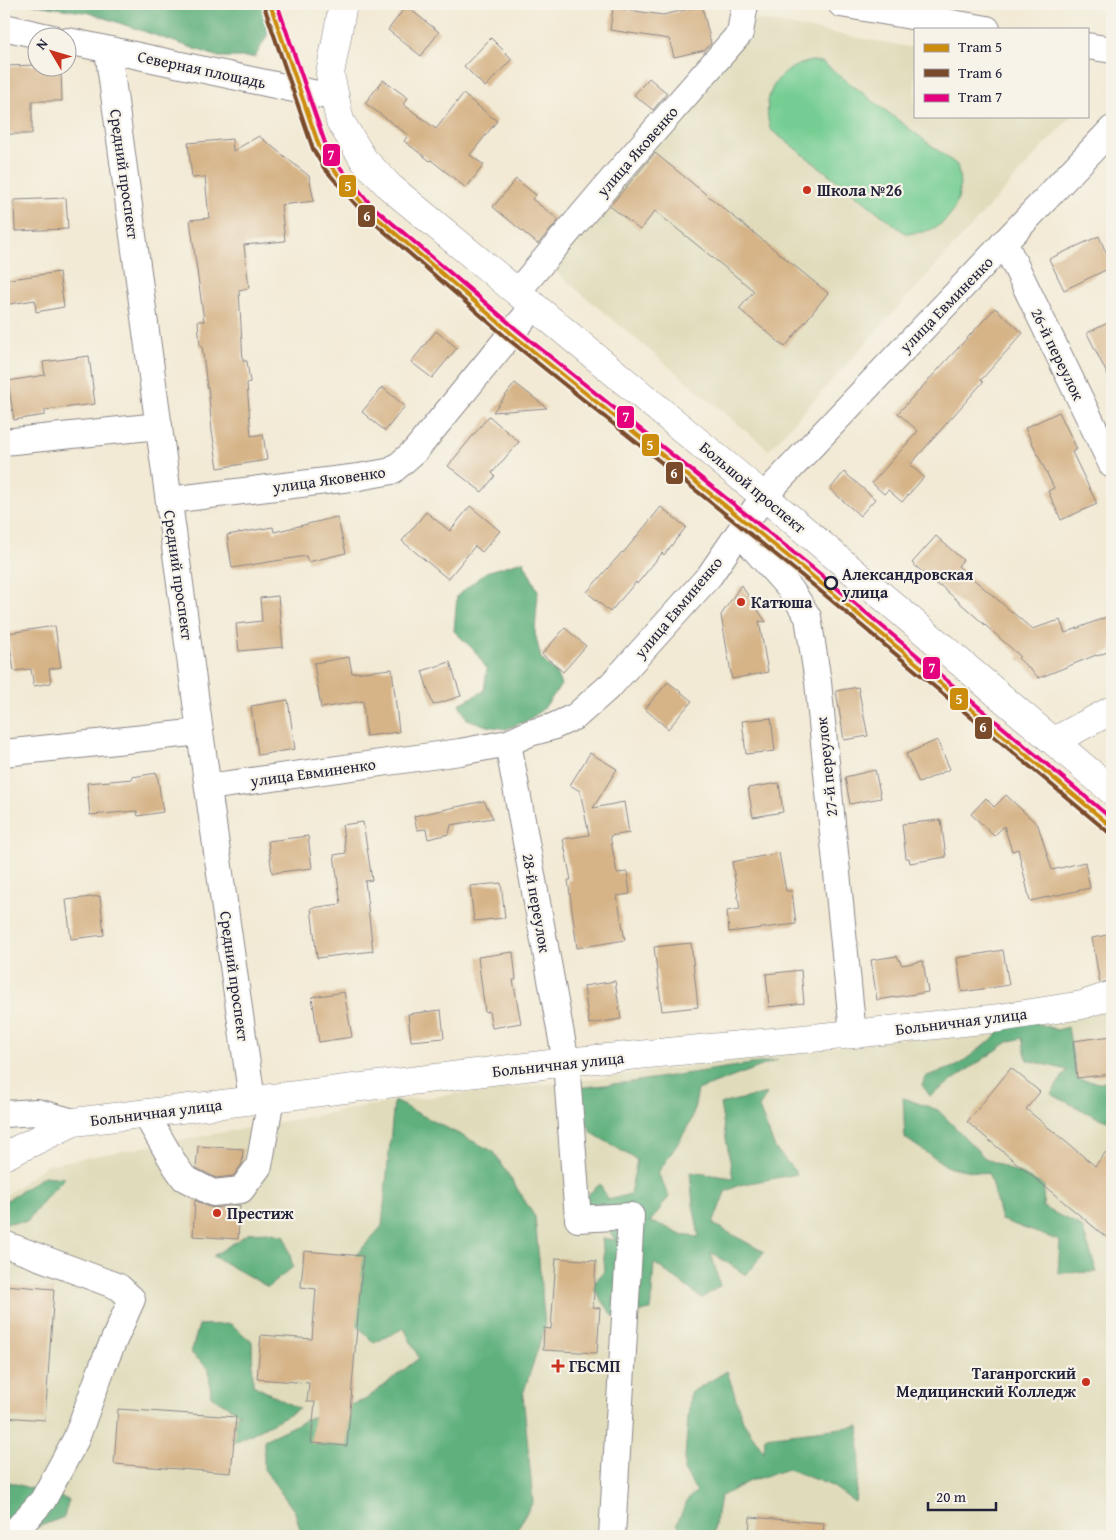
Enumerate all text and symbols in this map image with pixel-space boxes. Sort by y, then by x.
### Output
north arrow [28,28,78,78]
legend [914,28,1088,118]
text: N [31,34,53,54]
text: Tram 5 [958,36,1002,57]
street label: Северная площадь [135,44,269,94]
text: Tram 6 [958,62,1002,83]
text: Tram 7 [958,86,1002,107]
street label: улица Яковенко [590,100,683,203]
street label: Средний проспект [104,108,146,241]
line badge: 7 [322,143,341,167]
text: 7 [327,145,335,165]
line badge: 5 [338,174,357,198]
text: 5 [344,176,352,196]
place label: Школа №26 [817,178,902,202]
marker: Школа №26 [801,184,813,196]
line badge: 6 [357,204,376,228]
text: 6 [363,206,371,226]
street label: улица Евминенко [893,250,998,358]
street label: 26-й переулок [1025,304,1091,405]
line badge: 7 [616,405,635,429]
text: 7 [622,407,630,427]
line badge: 5 [641,433,660,457]
text: 5 [646,435,654,455]
street label: Большой проспект [695,435,812,539]
street label: улица Яковенко [270,459,387,499]
line badge: 6 [665,461,684,485]
text: 6 [670,463,678,483]
street label: Средний проспект [158,509,200,642]
street label: улица Евминенко [628,551,728,664]
place label: Александровская улица [841,562,974,604]
marker: Александровская улица [824,576,838,590]
place label: Катюша [751,590,813,614]
marker: Катюша [735,596,747,608]
line badge: 7 [922,656,941,680]
text: 7 [928,658,936,678]
line badge: 5 [949,687,969,711]
text: 5 [955,689,963,709]
street label: 27-й переулок [809,715,843,818]
line badge: 6 [974,716,993,740]
text: 6 [979,717,987,737]
street label: улица Евминенко [248,751,377,793]
street label: 28-й переулок [516,852,558,955]
street label: Средний проспект [214,910,256,1043]
street label: Больничная улица [894,1001,1029,1041]
street label: Больничная улица [491,1045,626,1083]
street label: Больничная улица [89,1092,224,1132]
place label: Престиж [227,1201,294,1225]
marker: Престиж [211,1207,223,1219]
place label: ГБСМП [569,1354,621,1378]
marker: ГБСМП [551,1359,565,1373]
place label: Таганрогский Медицинский Колледж [896,1361,1076,1403]
marker: Таганрогский Медицинский Колледж [1080,1376,1092,1388]
scale bar [928,1480,996,1512]
text: 20 m [936,1486,967,1507]

